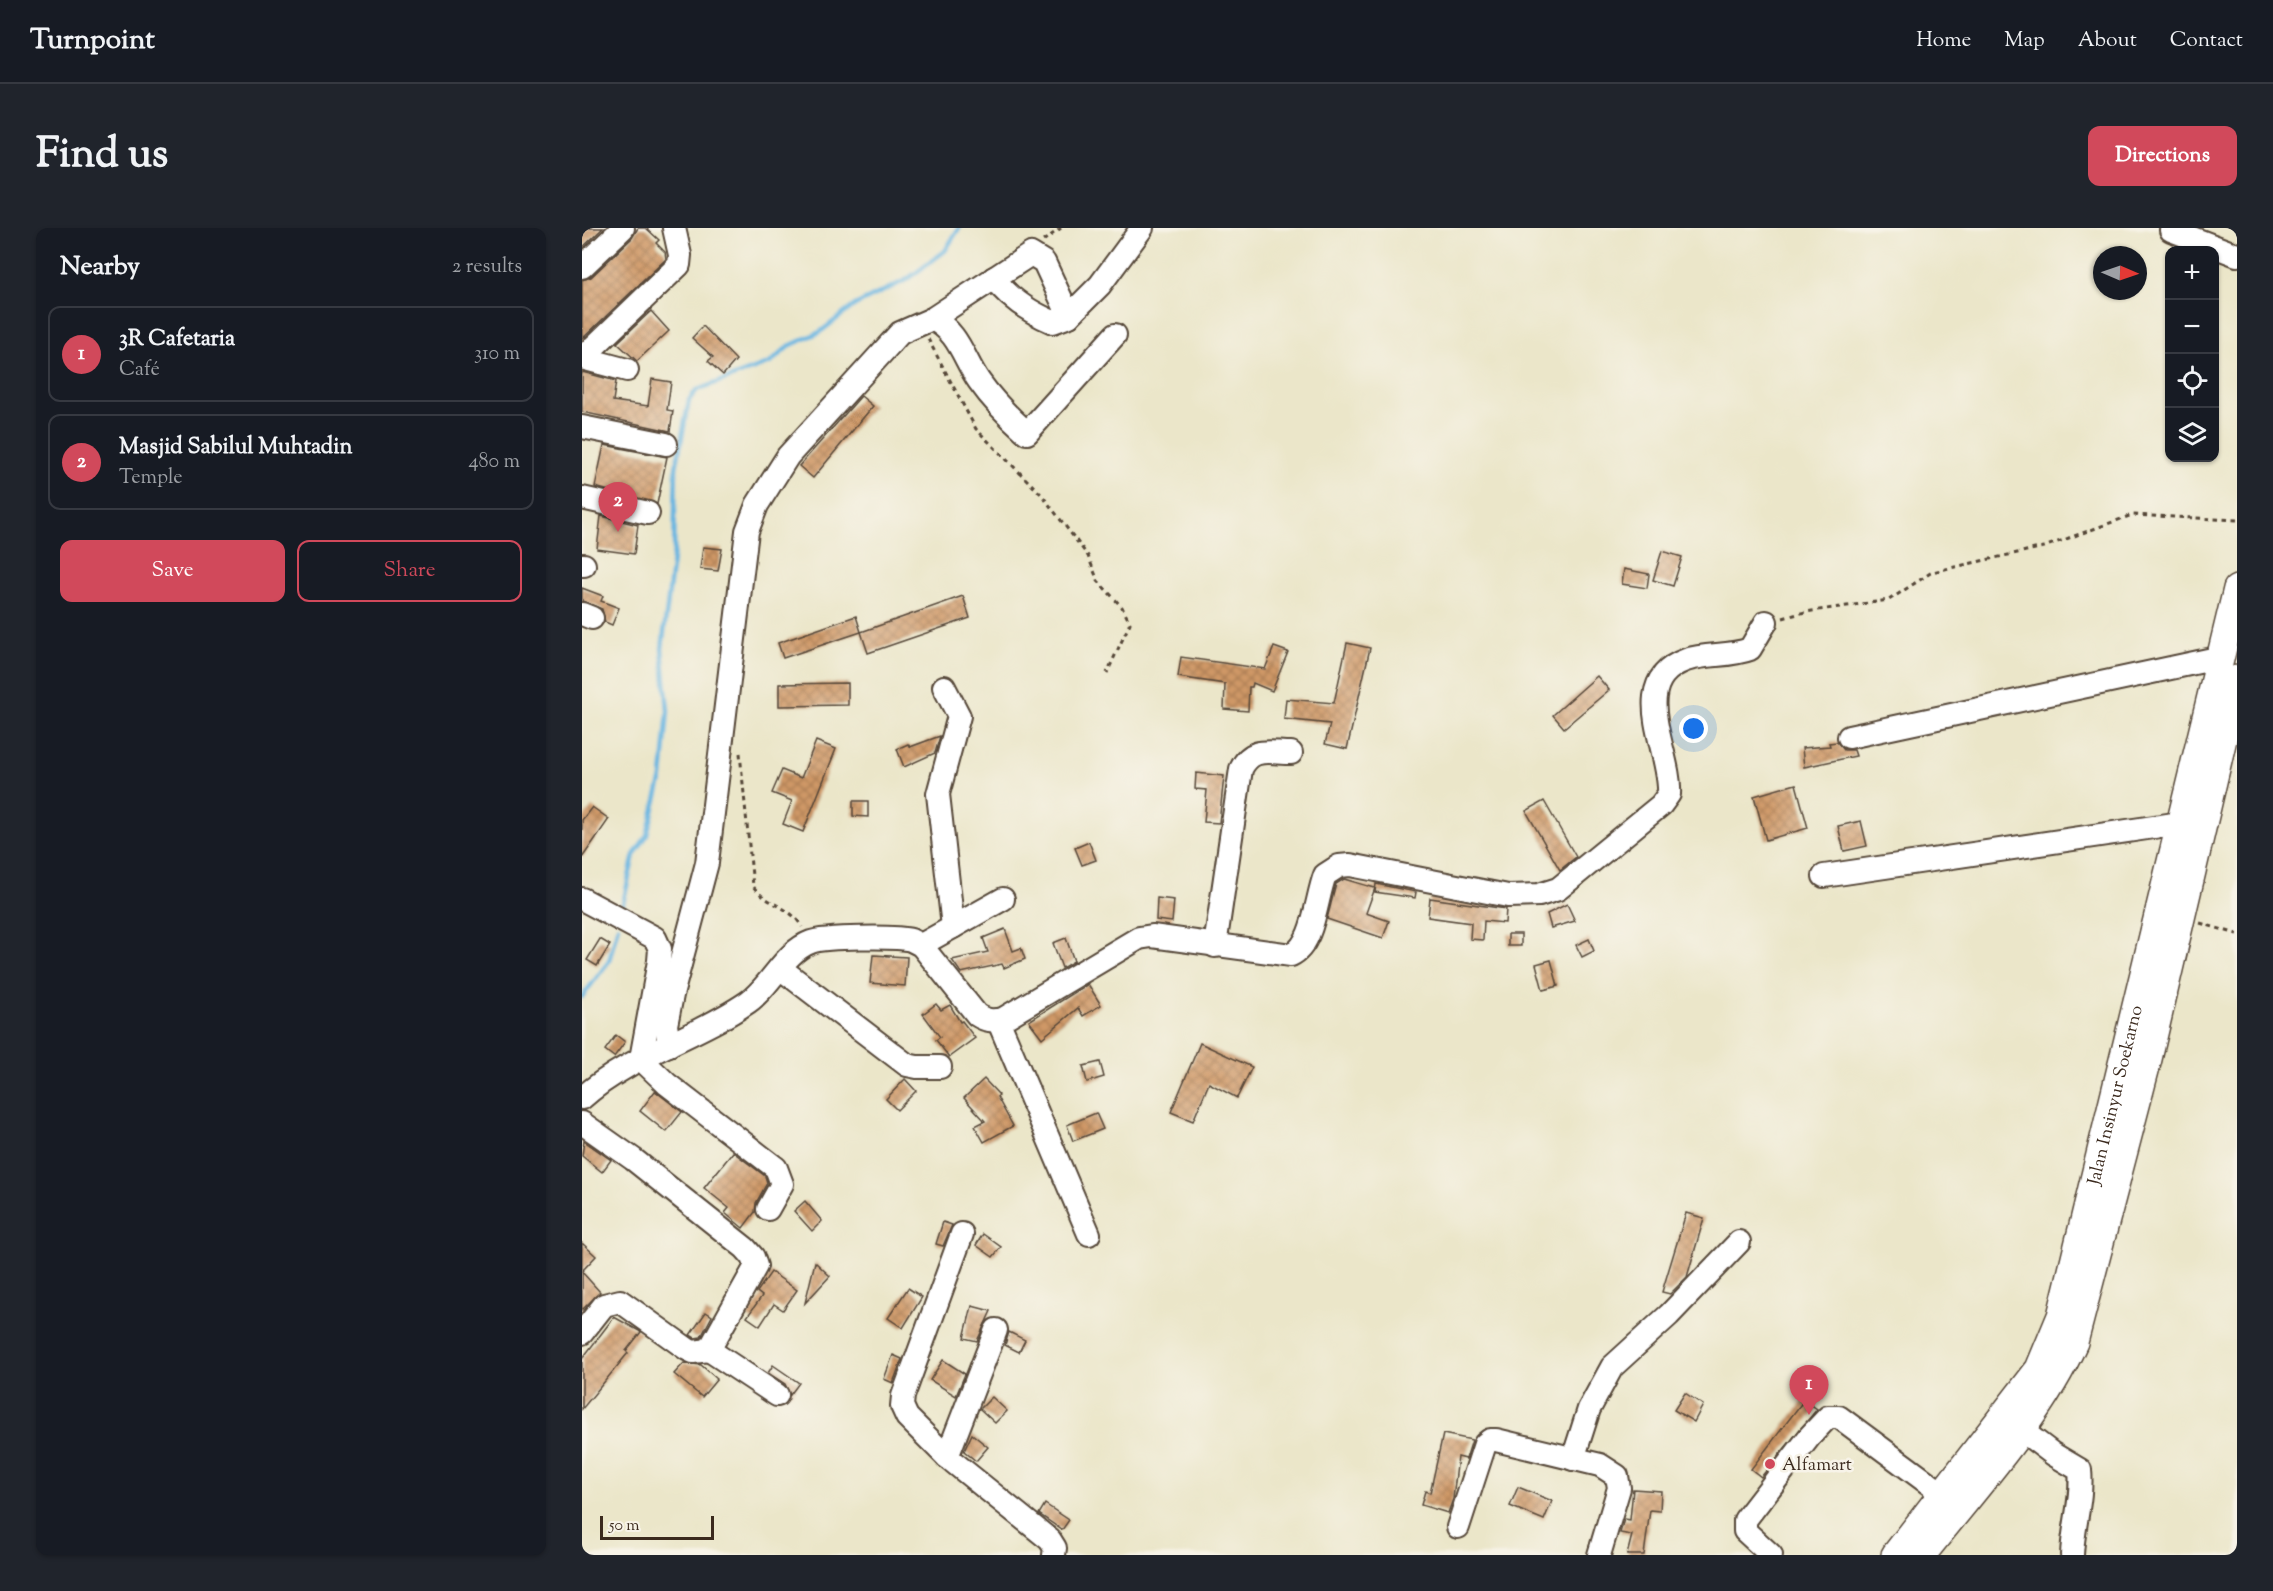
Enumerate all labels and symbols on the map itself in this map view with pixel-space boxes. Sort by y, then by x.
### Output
north arrow [2093,246,2147,300]
pin: 2 [598,482,638,532]
your location [1679,714,1708,743]
street label: Jalan Insinyur Soekarno [2082,1003,2151,1189]
pin: 1 [1790,1366,1828,1415]
place label: Alfamart [1782,1453,1852,1479]
marker: Alfamart [1763,1457,1777,1471]
scale bar [600,1513,714,1540]

